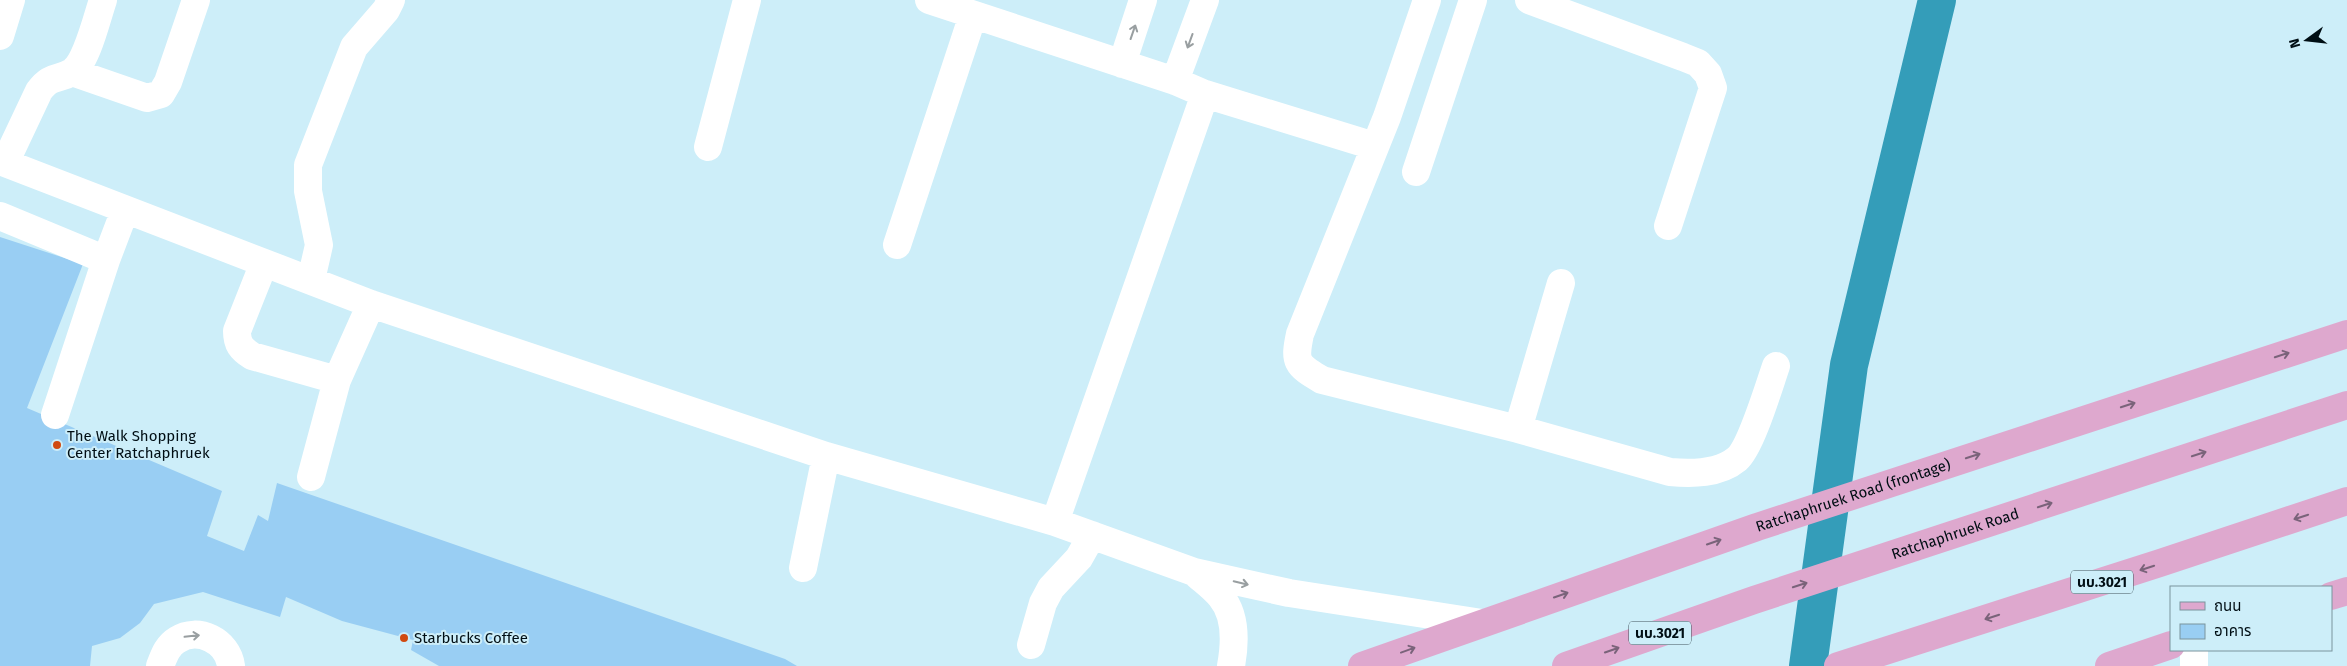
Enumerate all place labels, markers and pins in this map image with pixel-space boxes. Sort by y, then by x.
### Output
place label: The Walk Shopping Center Ratchaphruek [67,427,210,462]
marker: The Walk Shopping Center Ratchaphruek [51,439,63,451]
place label: Starbucks Coffee [414,629,528,647]
marker: Starbucks Coffee [398,632,410,644]

